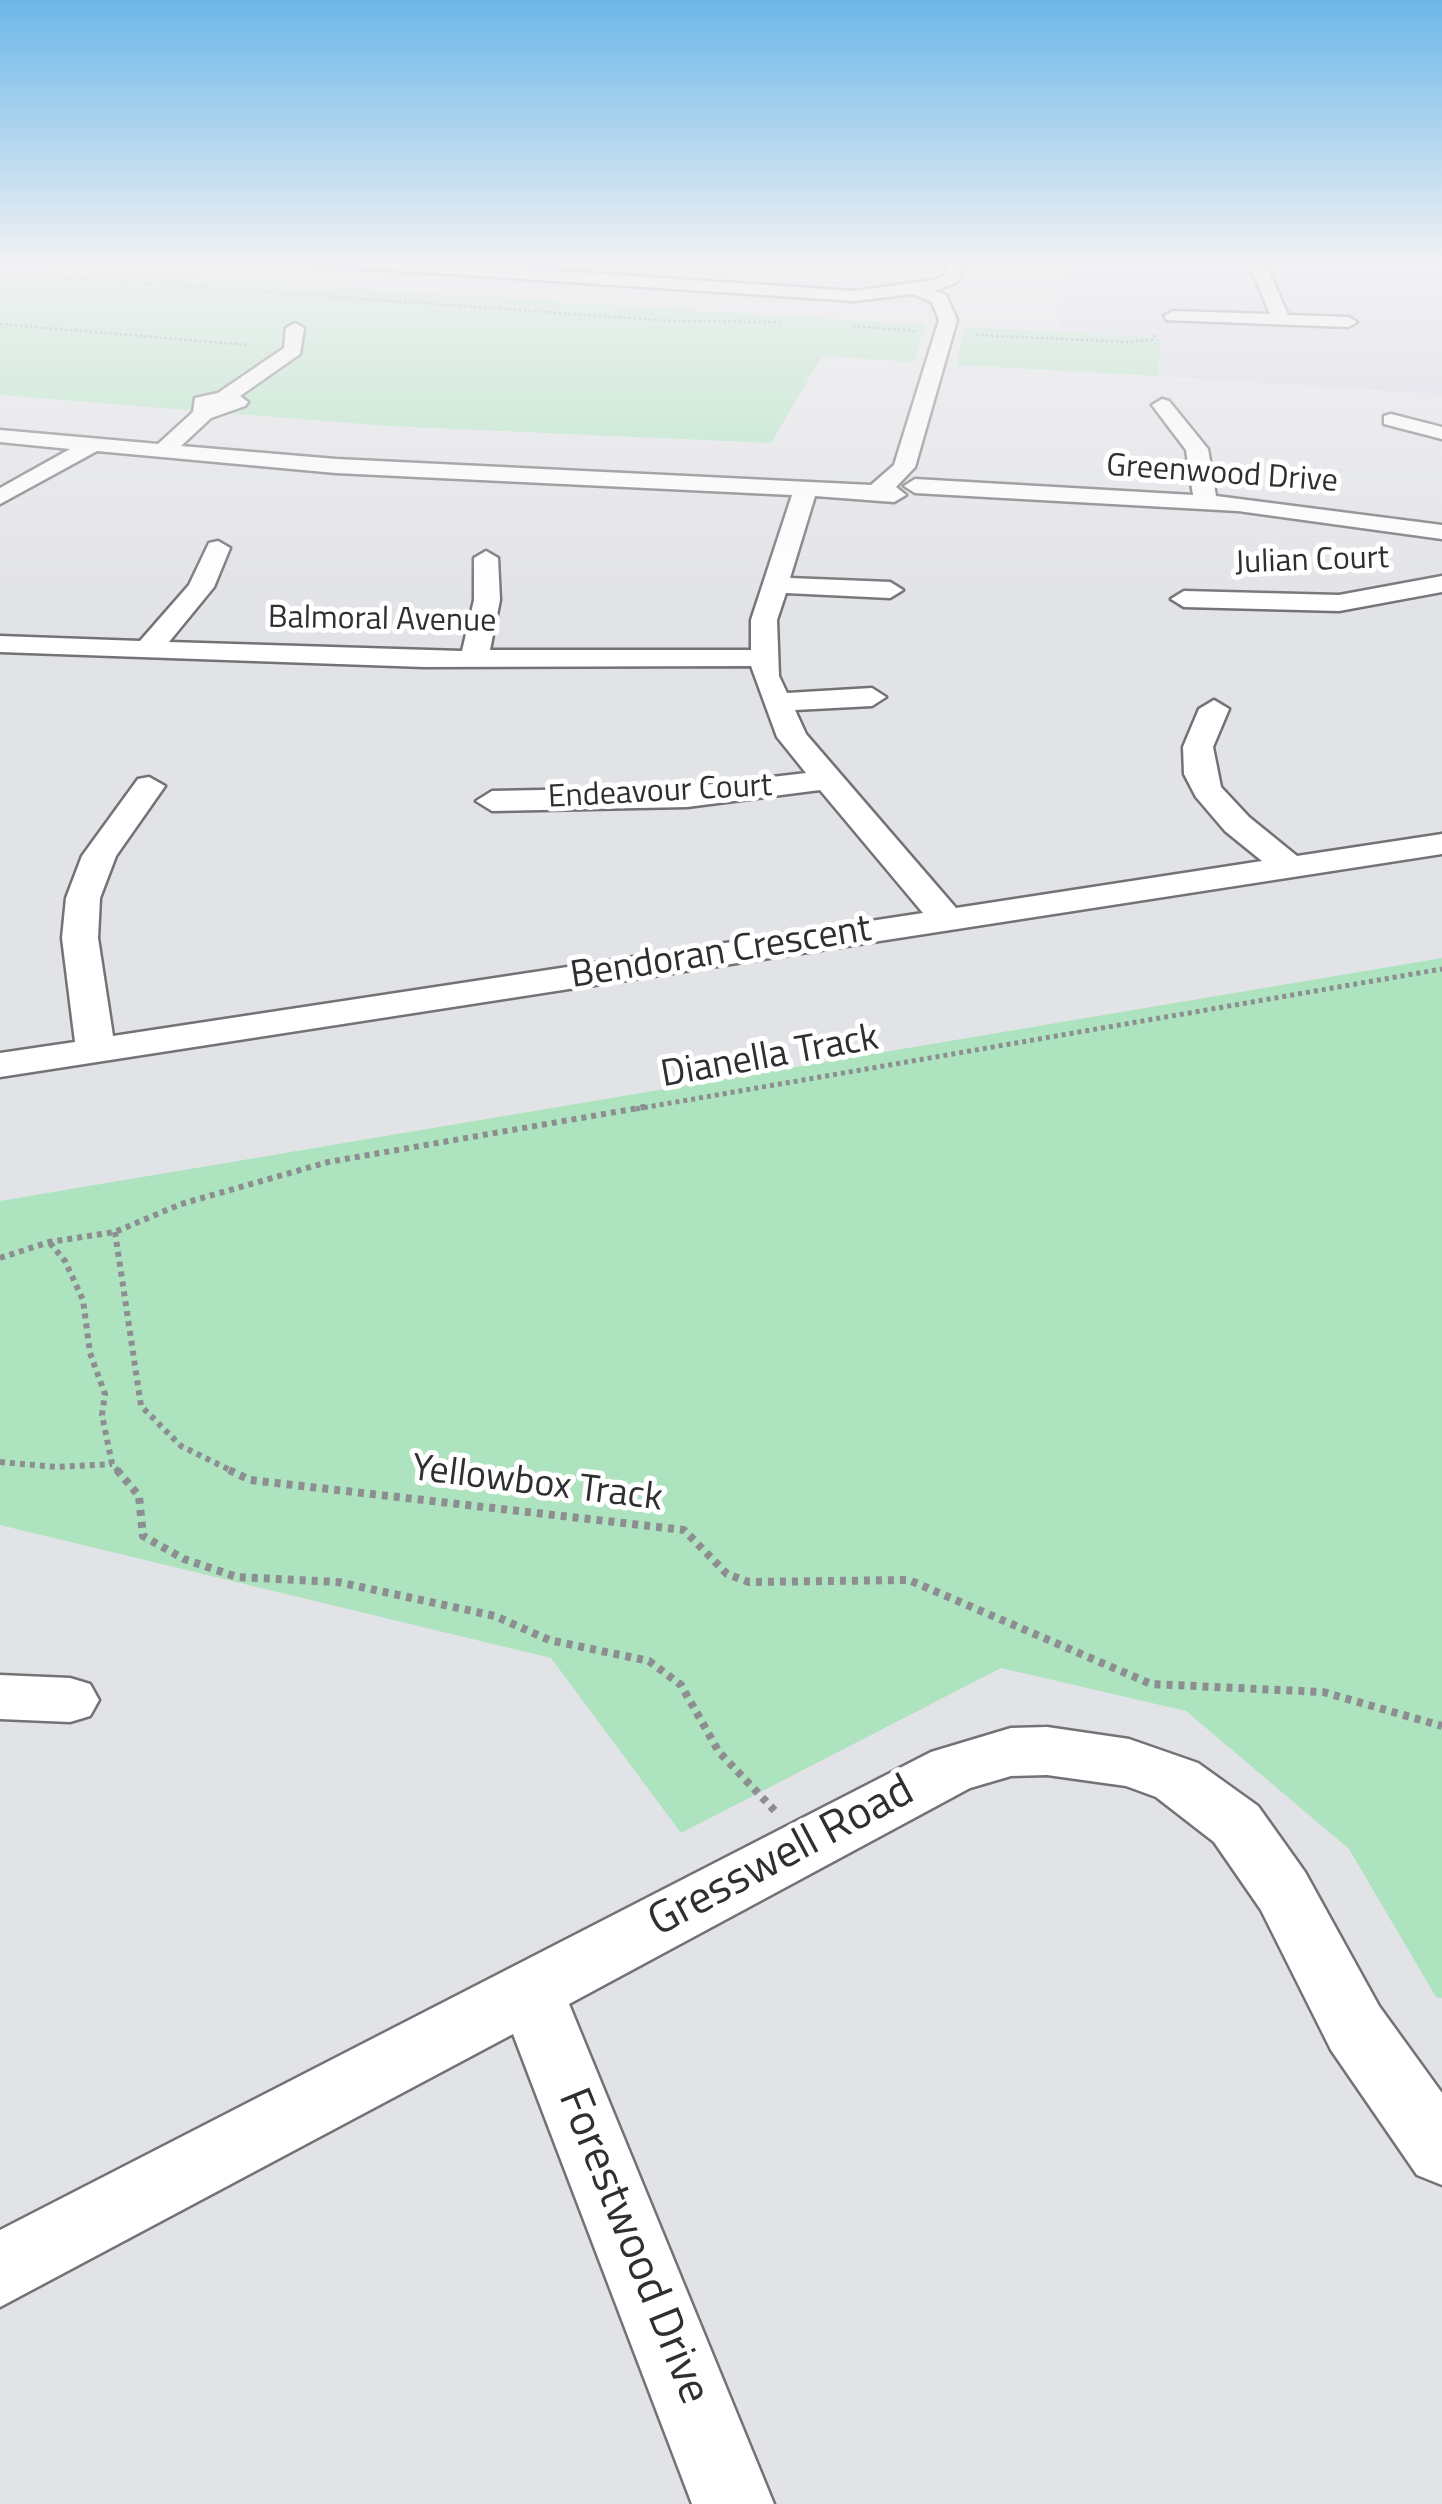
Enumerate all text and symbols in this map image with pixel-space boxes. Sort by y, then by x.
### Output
street label: Greenwood Drive [1105,448,1339,502]
street label: Julian Court [1234,540,1390,584]
street label: Balmoral Avenue [267,600,497,642]
street label: Endeavour Court [547,768,773,818]
street label: Bendoran Crescent [568,908,874,1000]
street label: Dianella Track [658,1016,882,1100]
street label: Yellowbox Track [409,1447,665,1523]
street label: Gresswell Road [640,1766,924,1950]
street label: Forestwood Drive [544,2082,720,2412]

